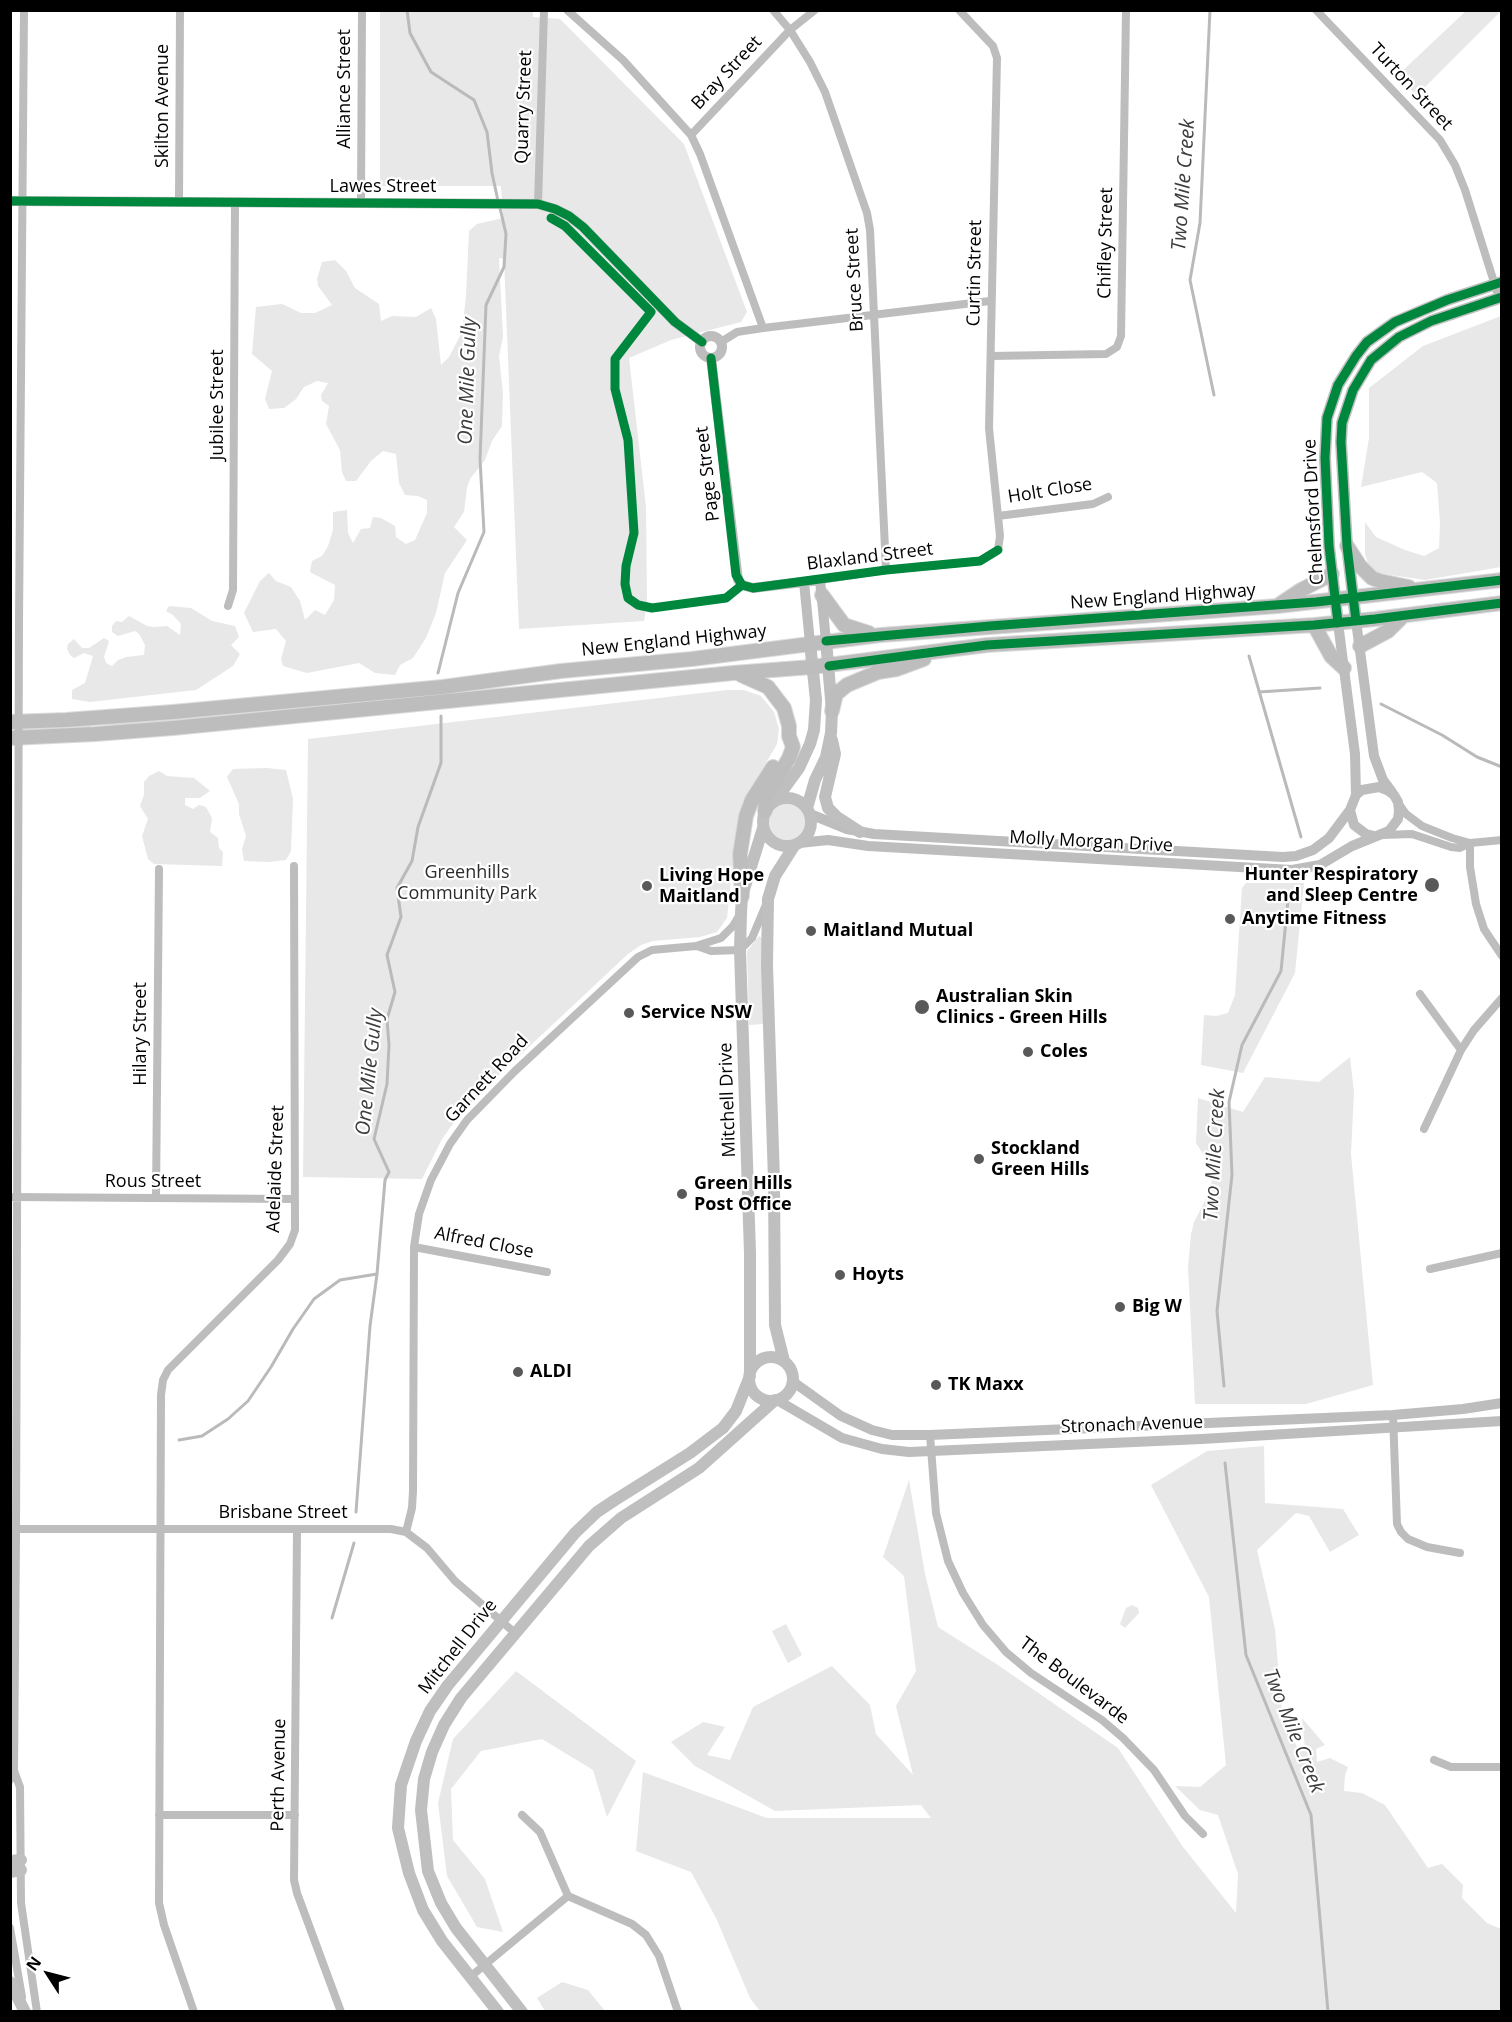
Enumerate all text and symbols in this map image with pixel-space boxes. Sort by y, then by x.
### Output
street label: Alliance Street [334,29,356,149]
street label: Bray Street [687,32,767,114]
street label: Turton Street [1365,39,1457,135]
street label: Skilton Avenue [152,44,174,168]
street label: Quarry Street [511,50,537,164]
water label: Two Mile Creek [1167,118,1201,252]
street label: Lawes Street [330,176,436,198]
street label: Chifley Street [1094,187,1118,299]
street label: Curtin Street [963,219,987,327]
street label: Bruce Street [842,228,868,332]
water label: One Mile Gully [454,317,482,445]
street label: Jubilee Street [207,349,229,461]
street label: Page Street [691,425,725,523]
street label: Chelmsford Drive [1299,438,1329,586]
street label: Holt Close [1006,474,1094,508]
street label: Blaxland Street [806,539,934,575]
street label: New England Highway [1069,580,1257,614]
street label: New England Highway [580,621,768,661]
street label: Molly Morgan Drive [1009,827,1173,857]
park label: Greenhills Community Park [397,862,537,904]
place label: Hunter Respiratory and Sleep Centre [1245,864,1418,906]
place label: Living Hope Maitland [659,865,764,908]
marker: Hunter Respiratory and Sleep Centre [1423,876,1441,894]
marker: Living Hope Maitland [640,879,654,893]
place label: Anytime Fitness [1242,908,1386,930]
marker: Anytime Fitness [1223,912,1237,926]
place label: Maitland Mutual [823,920,973,942]
marker: Maitland Mutual [804,924,818,938]
street label: Hilary Street [130,982,152,1086]
place label: Australian Skin Clinics - Green Hills [936,986,1107,1028]
marker: Australian Skin Clinics - Green Hills [913,998,931,1016]
place label: Service NSW [641,1002,752,1024]
marker: Service NSW [622,1006,636,1020]
water label: One Mile Gully [351,1007,389,1137]
street label: Garnett Road [441,1031,533,1127]
place label: Coles [1040,1041,1088,1063]
street label: Mitchell Drive [715,1042,741,1158]
marker: Coles [1021,1045,1035,1059]
water label: Two Mile Creek [1200,1088,1230,1222]
street label: Adelaide Street [263,1105,289,1233]
place label: Stockland Green Hills [991,1138,1089,1180]
marker: Stockland Green Hills [972,1152,986,1166]
street label: Rous Street [105,1171,201,1193]
place label: Green Hills Post Office [694,1173,792,1216]
marker: Green Hills Post Office [675,1187,689,1201]
street label: Alfred Close [433,1223,535,1263]
place label: Hoyts [852,1264,904,1286]
marker: Hoyts [833,1268,847,1282]
place label: Big W [1132,1296,1182,1318]
marker: Big W [1113,1300,1127,1314]
place label: ALDI [530,1361,572,1383]
marker: ALDI [511,1365,525,1379]
place label: TK Maxx [948,1374,1024,1396]
marker: TK Maxx [929,1378,943,1392]
street label: Stronach Avenue [1060,1412,1204,1438]
street label: Brisbane Street [218,1502,348,1524]
street label: Mitchell Drive [414,1595,502,1699]
street label: The Boulevarde [1015,1633,1133,1729]
water label: Two Mile Creek [1257,1665,1329,1797]
street label: Perth Avenue [267,1718,291,1832]
north arrow [18,1944,78,2004]
text: N [21,1952,46,1975]

